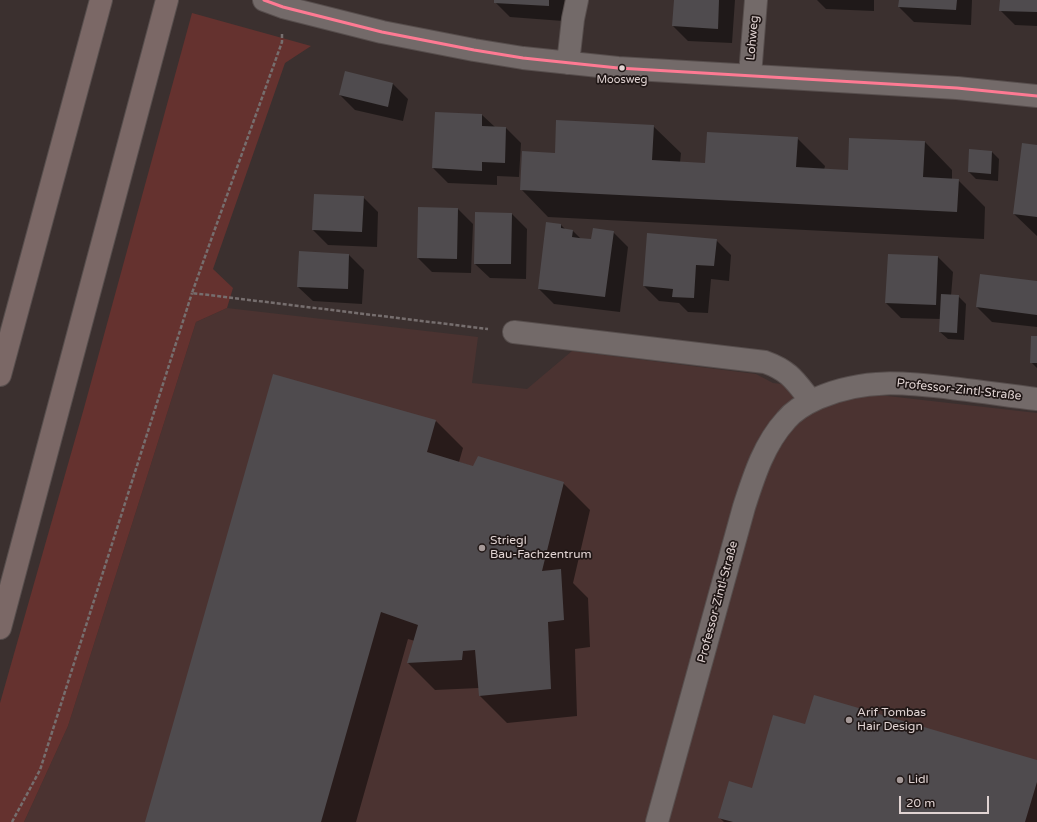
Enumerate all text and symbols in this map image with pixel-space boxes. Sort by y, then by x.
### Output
street label: Lohweg [744,15,762,61]
marker: Moosweg [617,63,627,73]
place label: Moosweg [597,73,647,87]
street label: Professor-Zintl-Straße [896,376,1022,404]
place label: Striegl Bau-Fachzentrum [490,534,591,562]
street label: Professor-Zintl-Straße [695,540,741,664]
marker: Striegl Bau-Fachzentrum [477,543,487,553]
place label: Arif Tombas Hair Design [857,706,926,734]
marker: Arif Tombas Hair Design [844,715,854,725]
place label: Lidl [908,773,928,787]
marker: Lidl [895,775,905,785]
scale bar [901,788,991,814]
text: 20 m [906,796,935,810]

